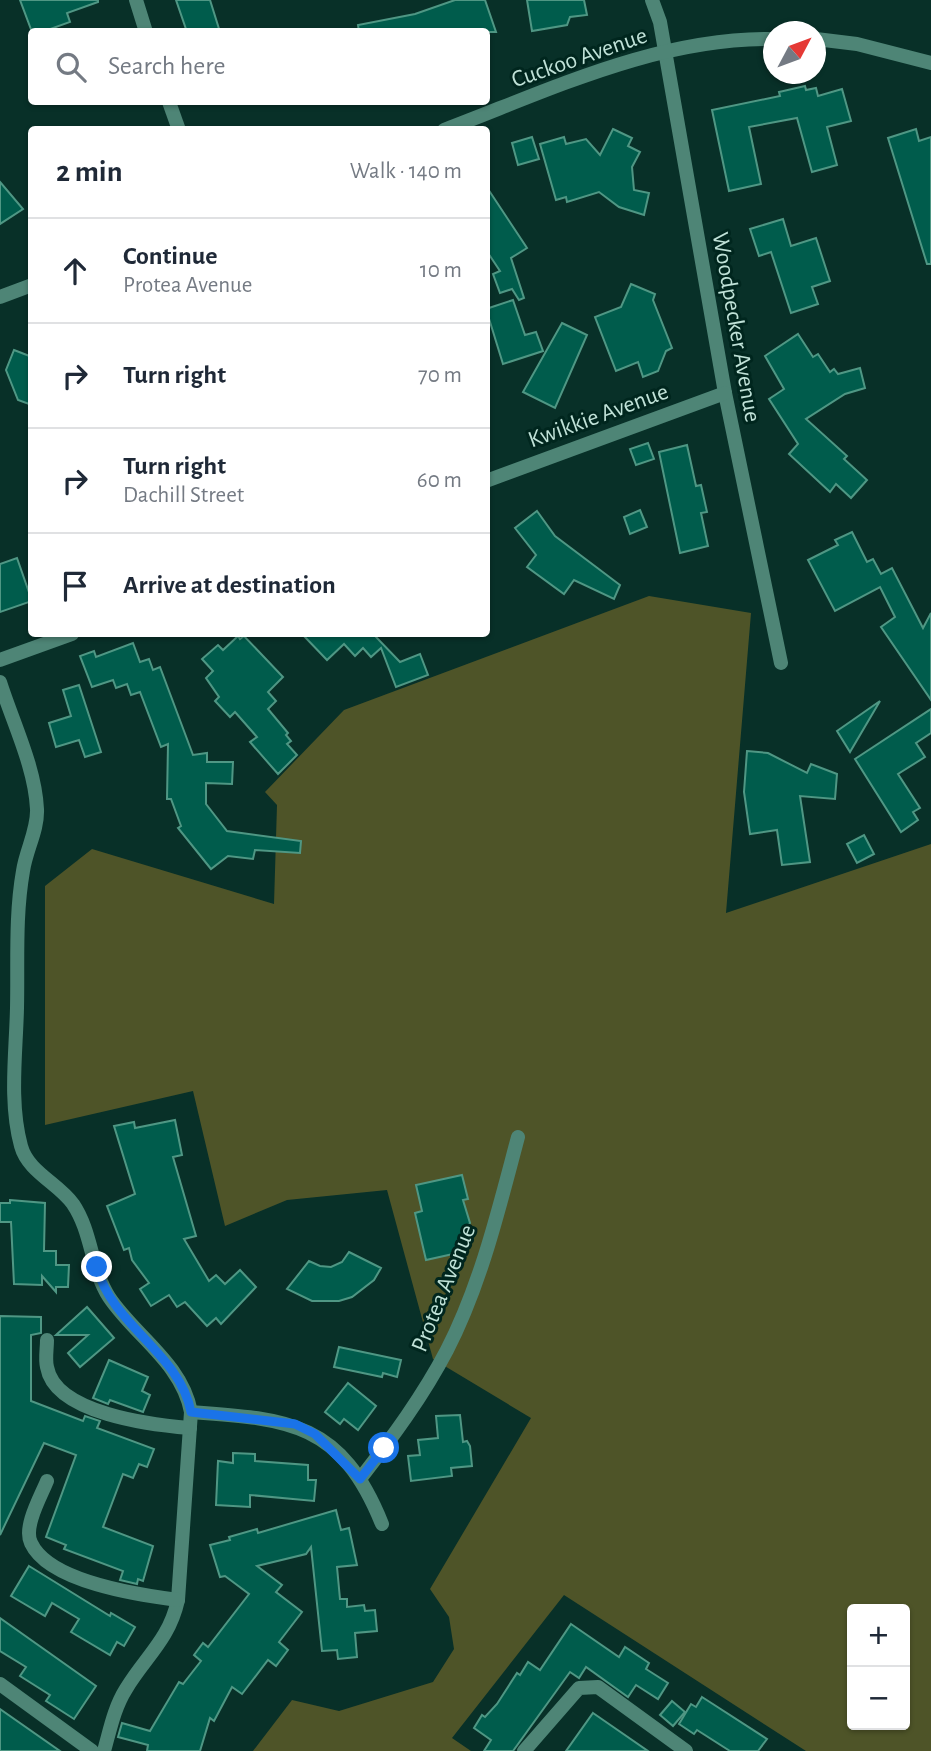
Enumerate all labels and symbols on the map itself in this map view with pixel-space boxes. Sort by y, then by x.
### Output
north arrow [763,21,826,84]
street label: Cuckoo Avenue [508,24,650,92]
street label: Woodpecker Avenue [708,230,765,424]
street label: Kwikkie Avenue [525,379,672,452]
street label: Protea Avenue [408,1221,480,1355]
route end [81,1251,112,1282]
route start [368,1432,399,1463]

